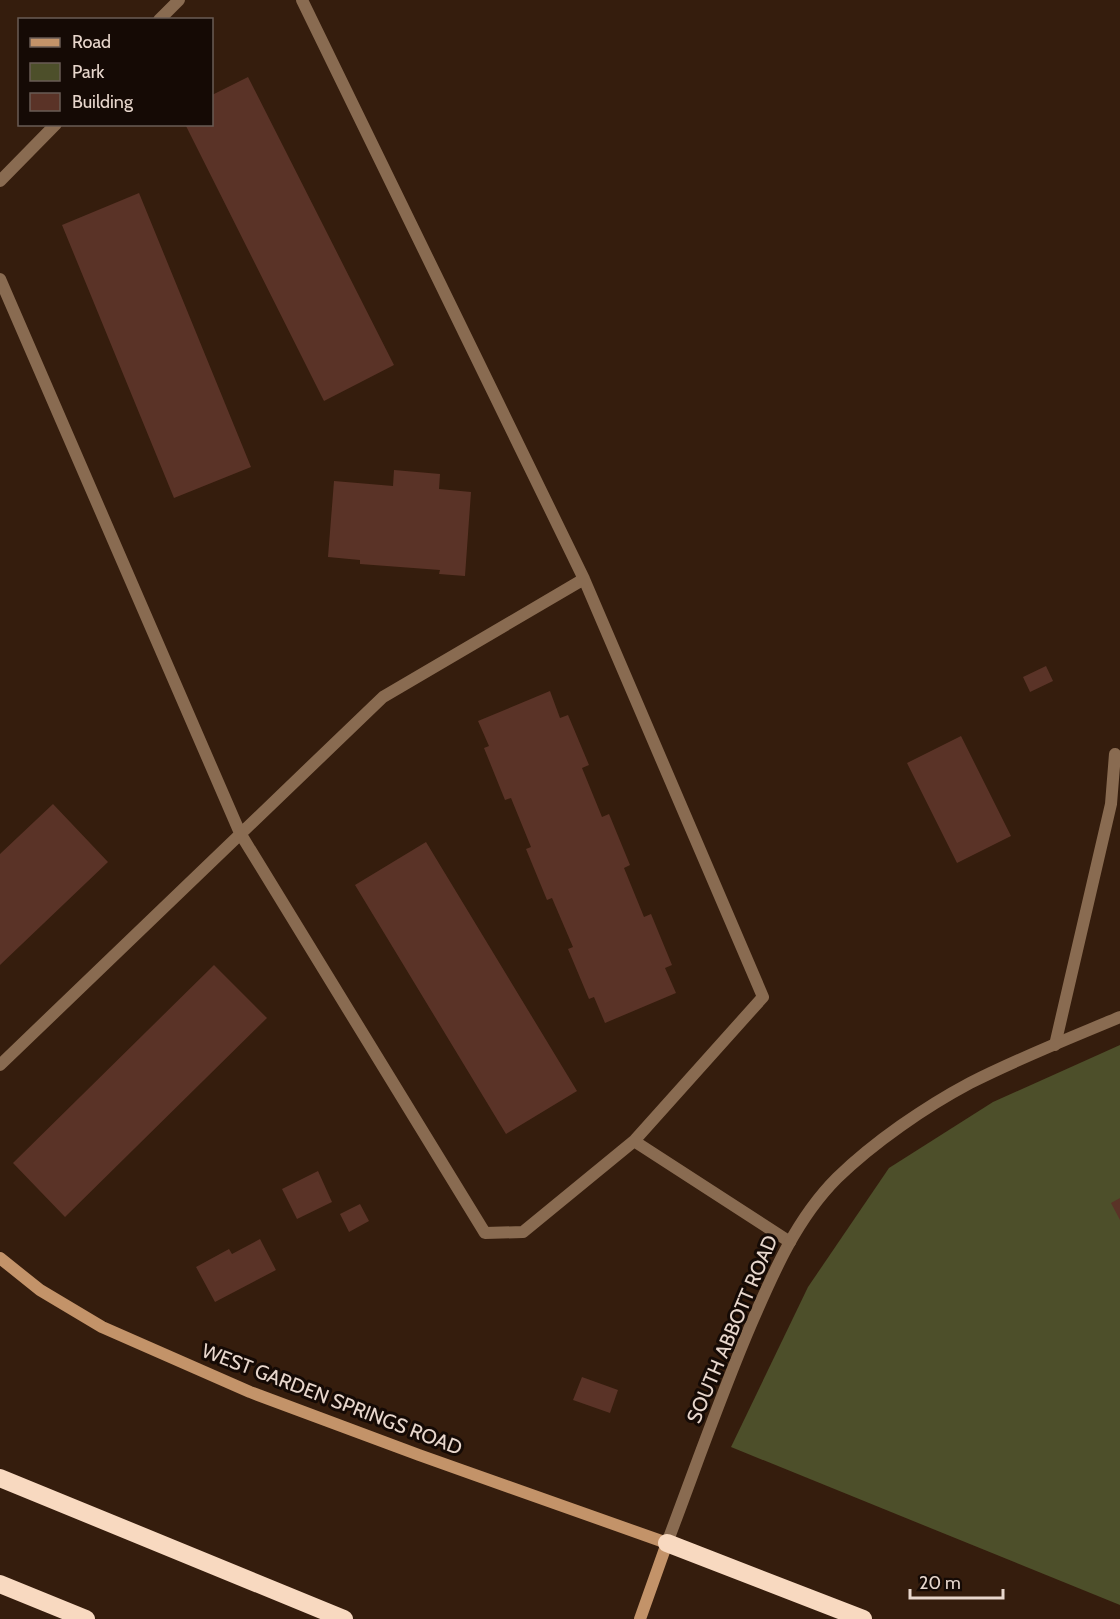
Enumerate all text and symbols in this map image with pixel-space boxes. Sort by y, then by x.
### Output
legend [18,18,213,126]
text: Road [72,31,111,53]
text: Park [72,61,105,83]
text: Building [72,91,134,113]
street label: SOUTH ABBOTT ROAD [682,1231,782,1427]
street label: WEST GARDEN SPRINGS ROAD [198,1338,466,1460]
scale bar [910,1562,1003,1600]
text: 20 m [919,1572,961,1594]

